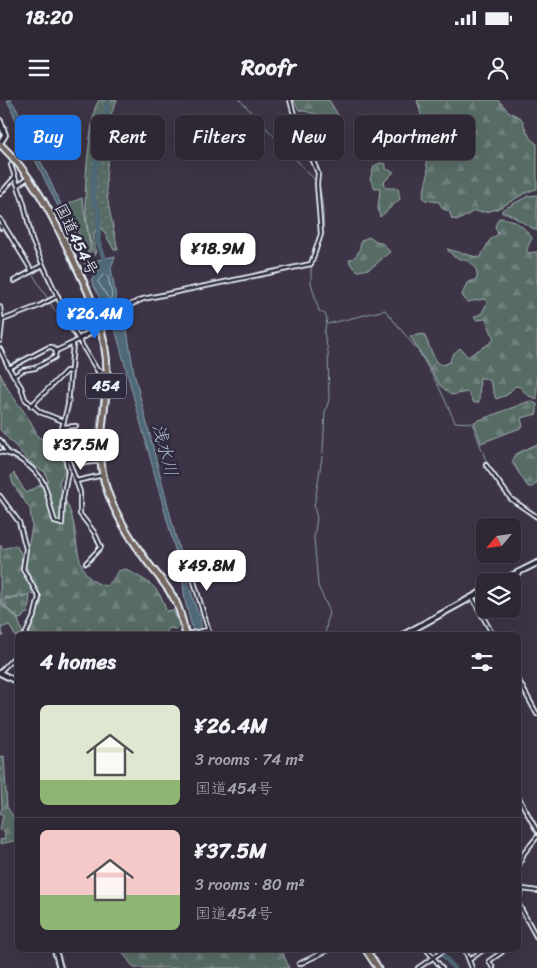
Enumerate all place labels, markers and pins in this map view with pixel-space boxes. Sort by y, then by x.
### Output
pin: ¥18.9M [177,232,259,275]
pin: ¥26.4M [54,298,136,340]
pin: ¥37.5M [40,428,122,471]
pin: ¥49.8M [166,550,248,592]

